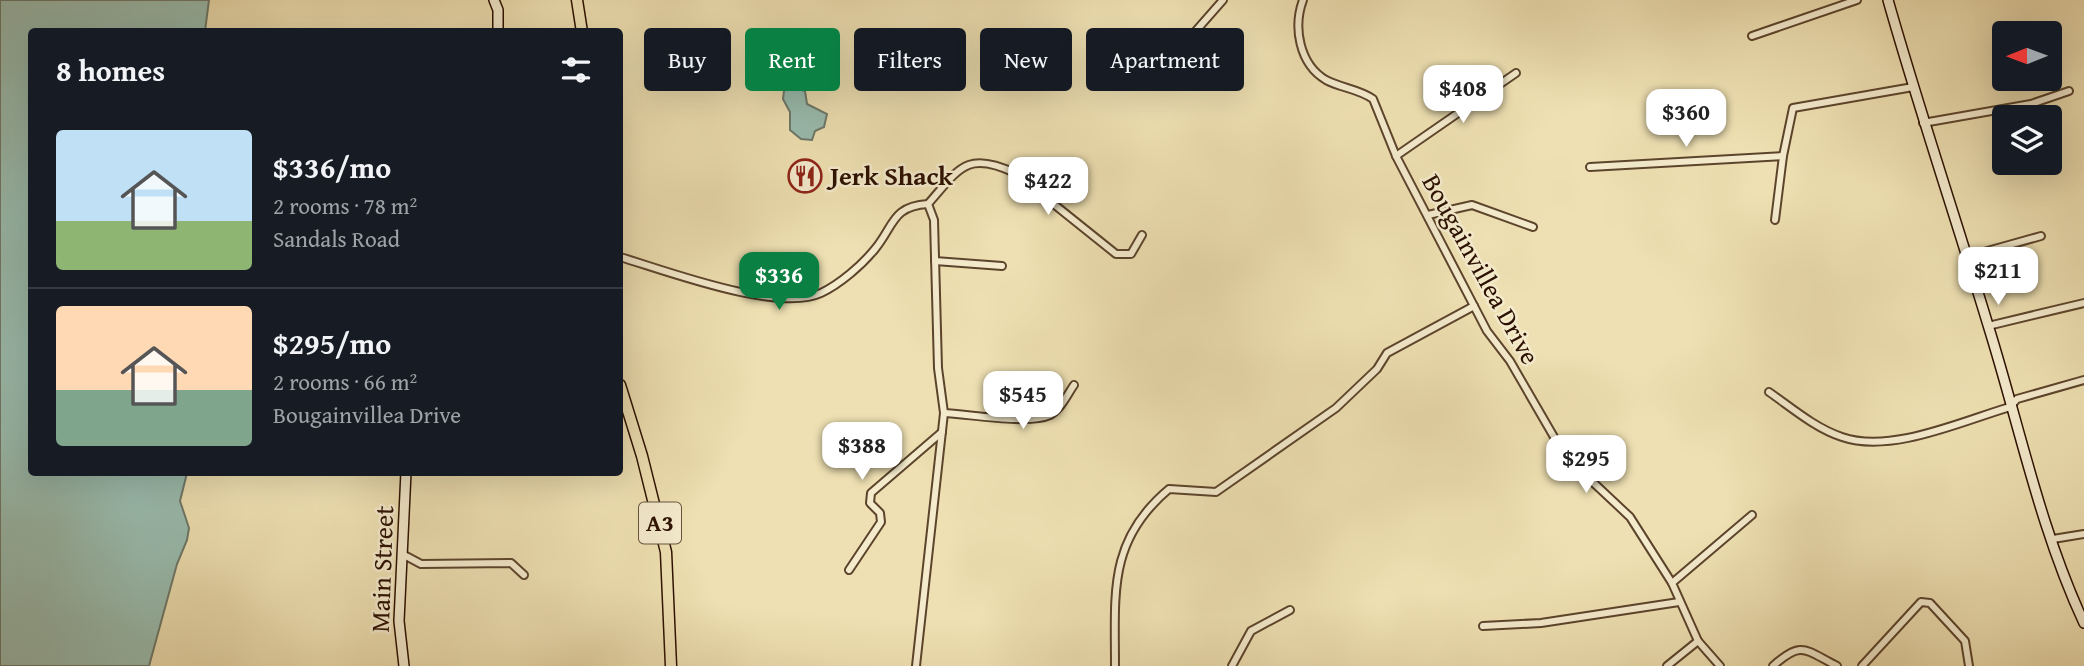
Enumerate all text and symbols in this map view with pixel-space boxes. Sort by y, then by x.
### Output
north arrow [1992,21,2062,91]
map controls [1992,21,2062,175]
chip: Buy [644,28,731,91]
chip: Rent [745,28,840,91]
chip: Filters [854,28,966,91]
chip: New [980,28,1072,91]
chip: Apartment [1086,28,1244,91]
text: 8 homes [56,48,165,92]
icon: filters [557,51,595,89]
pin: $408 [1422,66,1504,125]
text: $408 [1439,71,1487,104]
pin: $360 [1645,90,1727,149]
text: $360 [1662,95,1710,128]
button: layers [1992,105,2062,175]
text: $336/mo [273,145,391,189]
place label: Jerk Shack [826,156,953,195]
restaurant icon: Jerk Shack [786,157,824,195]
icon: home [112,158,196,242]
pin: $422 [1007,158,1089,217]
text: $422 [1024,163,1072,196]
street label: Bougainvillea Drive [1413,166,1550,371]
text: 2 rooms · 78 m² [273,189,417,222]
text: Sandals Road [273,222,400,255]
pin: $211 [1957,247,2039,307]
pin: $336 [738,252,820,312]
text: $211 [1974,253,2022,286]
text: $336 [755,258,803,291]
text: $295/mo [273,321,391,365]
icon: home [112,334,196,418]
text: 2 rooms · 66 m² [273,365,417,398]
pin: $545 [982,372,1064,431]
text: $545 [999,377,1047,410]
text: Bougainvillea Drive [273,398,461,431]
pin: $388 [821,422,903,482]
text: $388 [838,428,886,461]
pin: $295 [1545,435,1627,495]
text: $295 [1562,441,1610,474]
road number: A3 [639,502,681,544]
street label: Main Street [360,505,403,633]

